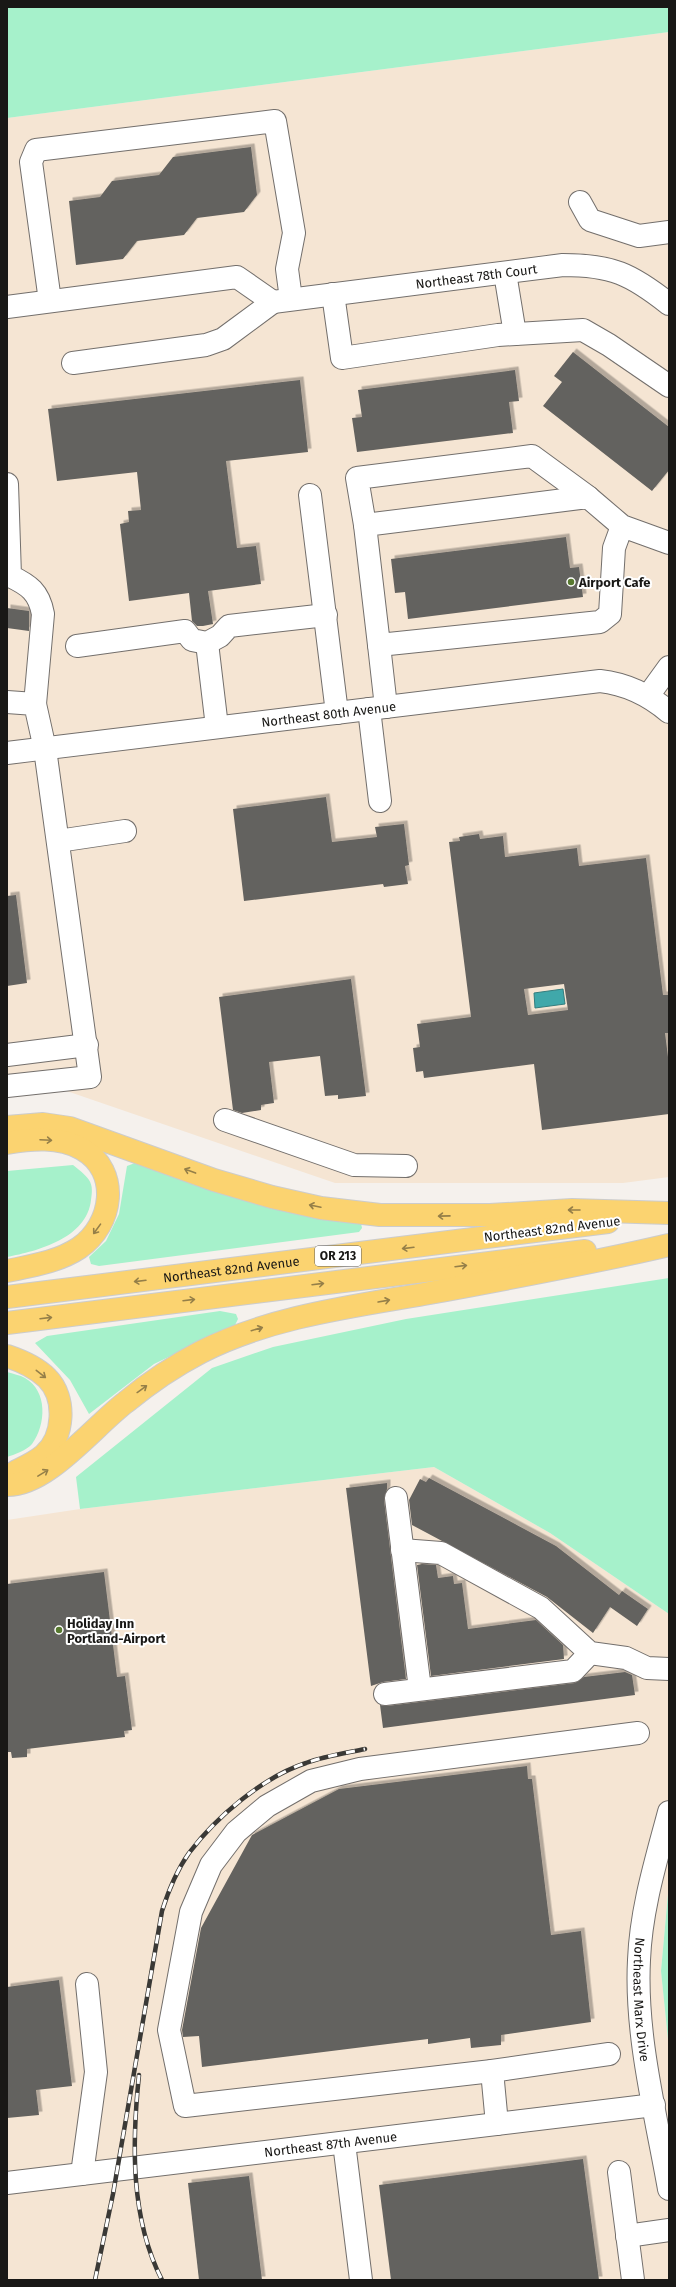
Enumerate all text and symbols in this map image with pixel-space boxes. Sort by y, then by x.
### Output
street label: Northeast 78th Court [415,261,538,291]
place label: Airport Cafe [578,575,650,590]
marker: Airport Cafe [566,577,576,587]
street label: Northeast 80th Avenue [261,698,397,730]
one-way arrow [39,1137,52,1144]
one-way arrow [184,1167,196,1175]
one-way arrow [309,1202,322,1210]
one-way arrow [568,1207,581,1214]
one-way arrow [438,1212,451,1220]
street label: Northeast 82nd Avenue [483,1213,621,1245]
one-way arrow [92,1223,101,1234]
one-way arrow [402,1244,415,1251]
road number: OR 213 [315,1246,361,1266]
street label: Northeast 82nd Avenue [162,1253,300,1285]
one-way arrow [454,1263,467,1270]
one-way arrow [134,1277,147,1285]
one-way arrow [311,1280,324,1288]
one-way arrow [182,1296,195,1304]
one-way arrow [377,1297,390,1305]
one-way arrow [39,1314,52,1322]
one-way arrow [250,1325,263,1332]
one-way arrow [36,1369,47,1378]
one-way arrow [137,1385,148,1394]
one-way arrow [37,1469,49,1477]
place label: Holiday Inn Portland-Airport [67,1616,167,1646]
marker: Holiday Inn Portland-Airport [54,1625,64,1635]
street label: Northeast Marx Drive [631,1937,653,2063]
street label: Northeast 87th Avenue [263,2129,398,2159]

